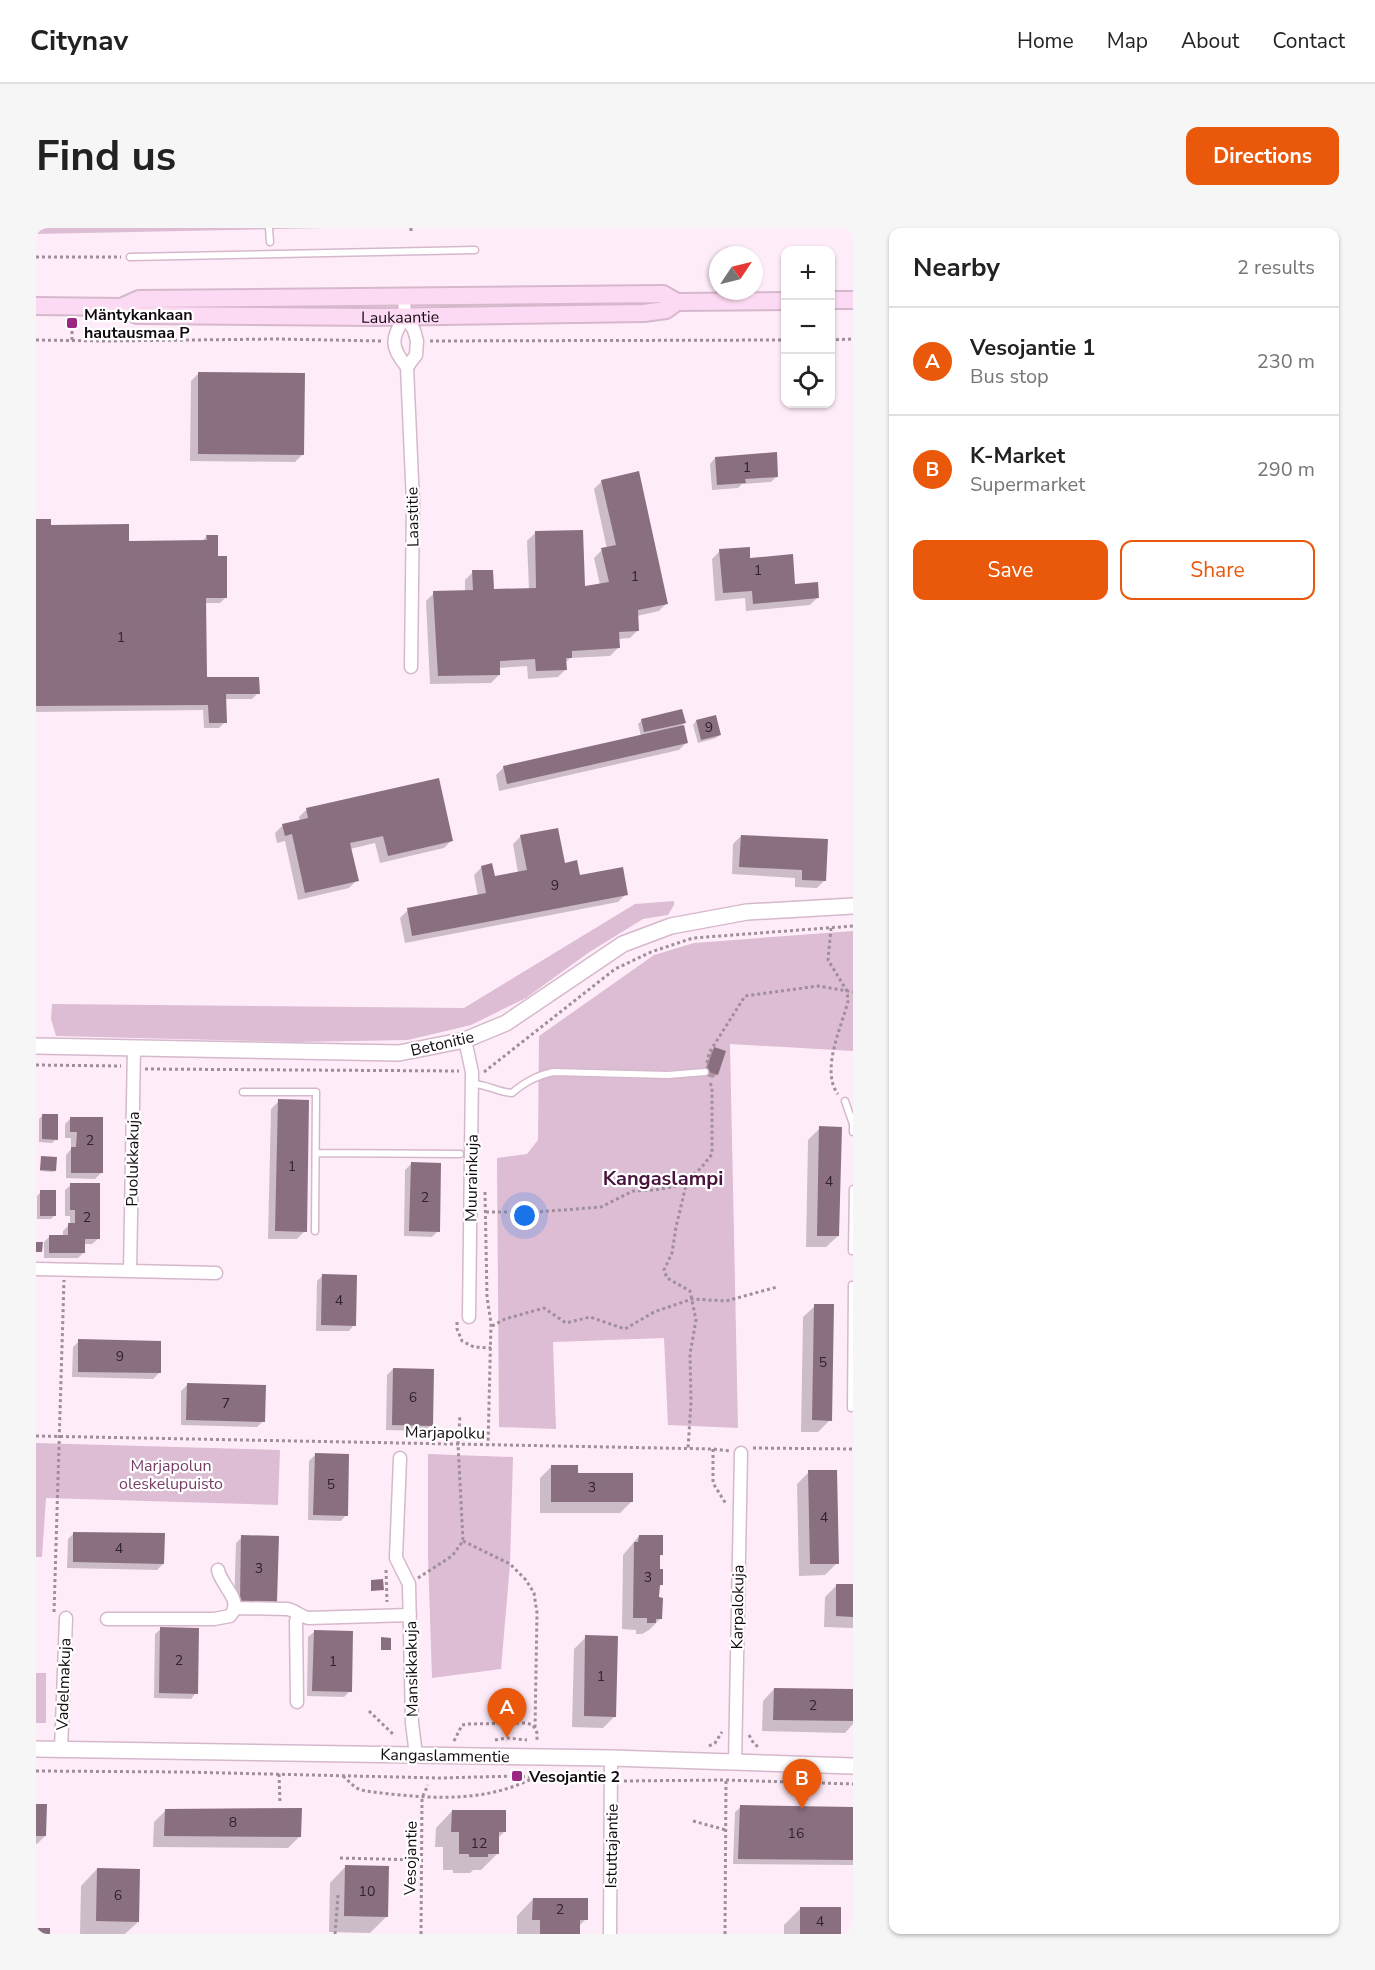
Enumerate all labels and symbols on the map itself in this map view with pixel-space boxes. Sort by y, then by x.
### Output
north arrow [709,246,763,300]
place label: Mäntykankaan hautausmaa P [84,304,193,344]
street label: Laukaantie [361,306,439,329]
marker: Mäntykankaan hautausmaa P [65,316,79,330]
house number: 1 [743,458,751,477]
street label: Laastitie [401,487,425,547]
house number: 1 [754,561,762,580]
house number: 1 [631,567,639,586]
house number: 1 [117,628,125,647]
house number: 9 [705,718,713,737]
house number: 9 [551,876,559,895]
street label: Betonitie [408,1026,476,1062]
street label: Puolukkakuja [121,1111,145,1207]
house number: 2 [86,1131,94,1150]
street label: Muurainkuja [460,1134,484,1222]
house number: 1 [288,1157,296,1176]
district label: Kangaslampi [603,1165,723,1192]
house number: 4 [825,1172,833,1191]
house number: 2 [421,1188,429,1207]
your location [510,1201,539,1230]
house number: 2 [83,1208,91,1227]
house number: 4 [335,1291,343,1310]
house number: 9 [116,1347,124,1366]
house number: 5 [819,1353,827,1372]
house number: 6 [409,1388,417,1407]
house number: 7 [222,1394,230,1413]
street label: Marjapolku [405,1421,485,1445]
park label: Marjapolun oleskelupuisto [119,1455,223,1495]
house number: 5 [327,1475,335,1494]
house number: 3 [588,1478,596,1497]
house number: 4 [820,1508,828,1527]
house number: 4 [115,1539,123,1558]
house number: 3 [255,1559,263,1578]
street label: Karpalokuja [726,1564,750,1650]
house number: 3 [644,1568,652,1587]
street label: Mansikkakuja [400,1621,424,1717]
street label: Vadelmakuja [51,1637,77,1732]
house number: 2 [175,1651,183,1670]
house number: 1 [329,1652,337,1671]
house number: 1 [597,1667,605,1686]
pin: A [488,1688,526,1738]
house number: 2 [809,1696,817,1715]
street label: Kangaslammentie [380,1744,510,1768]
pin: B [782,1760,822,1809]
place label: Vesojantie 2 [528,1766,620,1788]
marker: Vesojantie 2 [510,1769,524,1783]
street label: Istuttajantie [600,1803,624,1889]
house number: 8 [229,1813,237,1832]
street label: Vesojantie [399,1821,423,1896]
house number: 16 [788,1824,804,1843]
house number: 12 [471,1834,487,1853]
house number: 10 [359,1882,375,1901]
house number: 6 [114,1886,122,1905]
house number: 2 [556,1900,564,1919]
house number: 4 [816,1912,824,1931]

